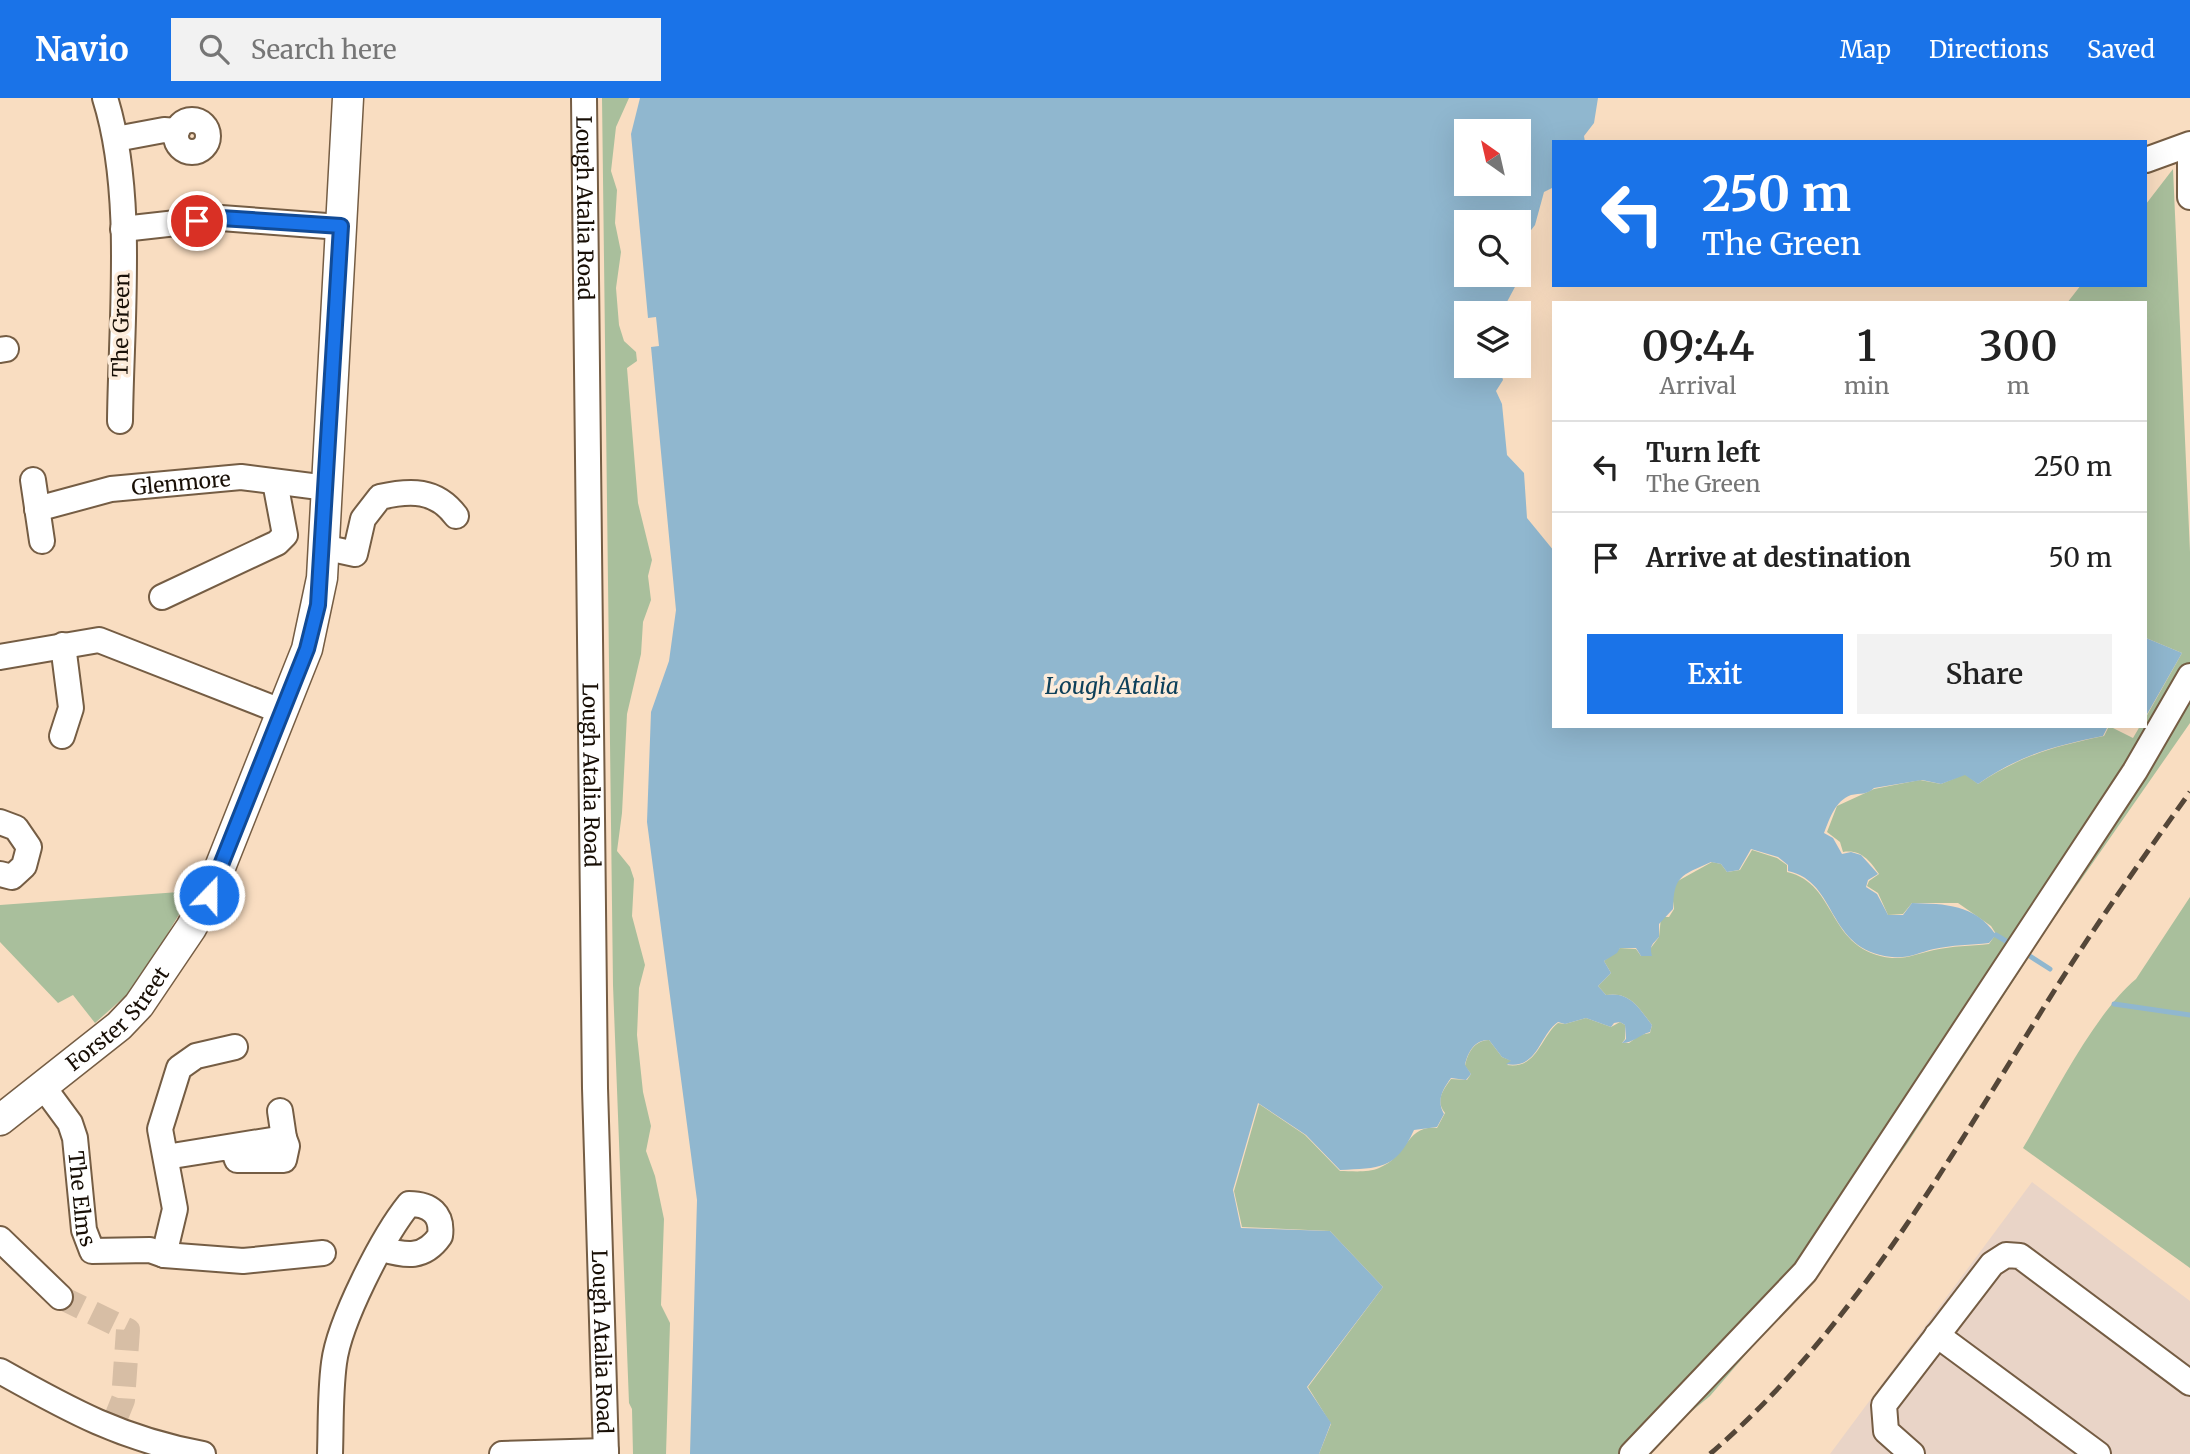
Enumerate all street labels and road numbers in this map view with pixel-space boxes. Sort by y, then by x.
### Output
street label: Lough Atalia Road [571,116,600,301]
street label: The Green [107,272,135,377]
street label: Glenmore [130,465,232,501]
street label: Lough Atalia Road [577,683,606,868]
street label: Forster Street [60,961,175,1076]
street label: The Elms [63,1150,102,1250]
street label: Lough Atalia Road [586,1249,619,1435]

